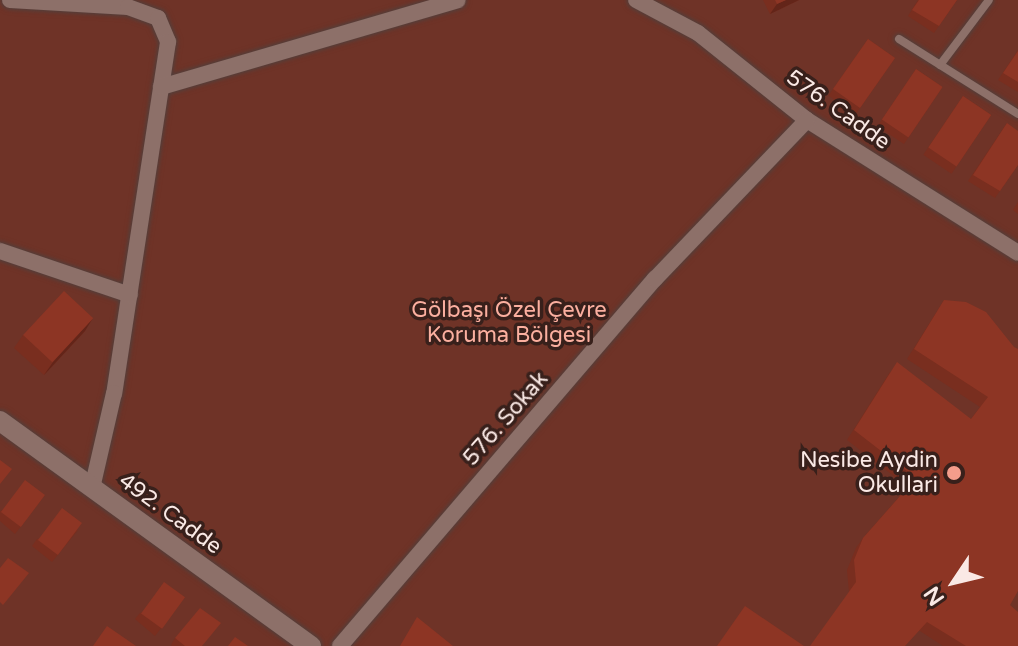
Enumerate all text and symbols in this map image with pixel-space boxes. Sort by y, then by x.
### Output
street label: 576. Cadde [781,65,895,155]
park label: Gölbaşı Özel Çevre Koruma Bölgesi [411,297,607,348]
street label: 576. Sokak [458,367,554,471]
place label: Nesibe Aydin Okullari [800,447,938,498]
marker: Nesibe Aydin Okullari [945,464,963,482]
street label: 492. Cadde [113,468,227,560]
north arrow [914,542,994,622]
text: N [919,581,950,610]

